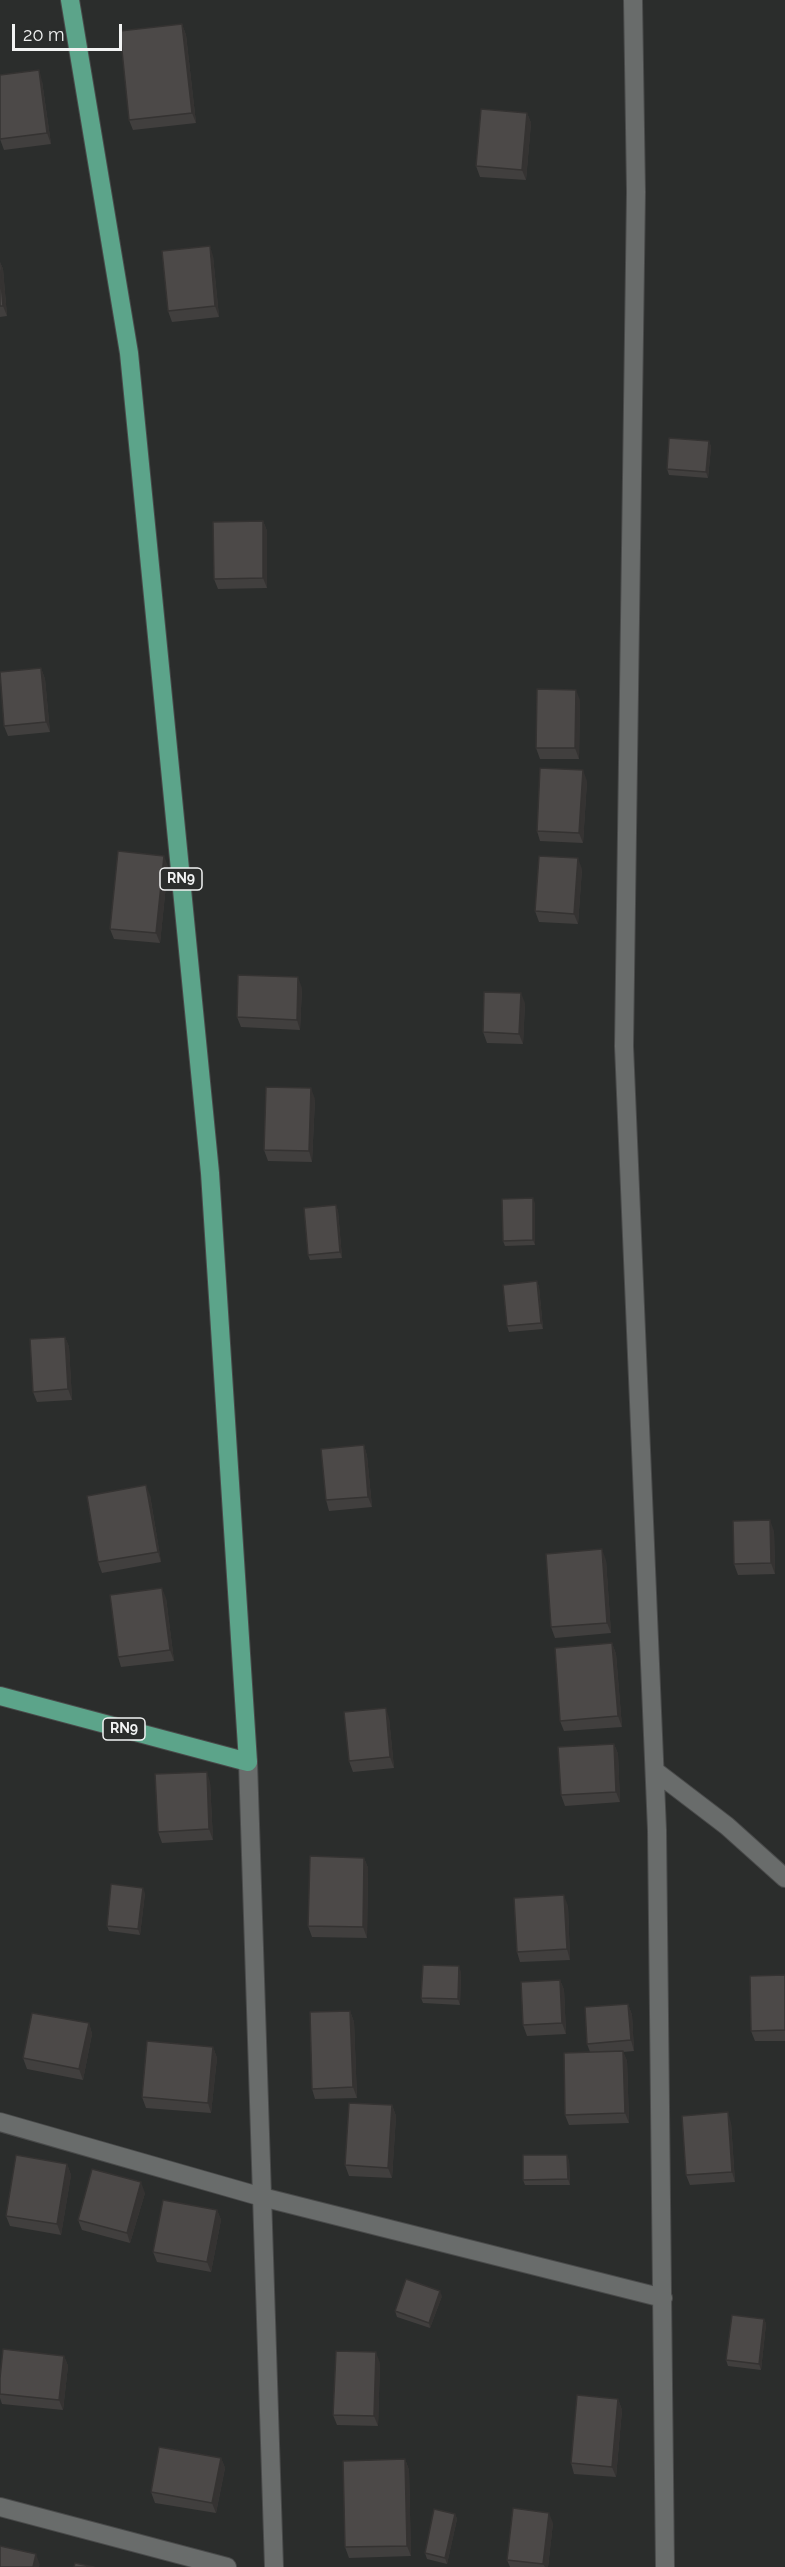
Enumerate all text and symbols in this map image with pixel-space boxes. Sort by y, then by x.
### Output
scale bar [15,12,124,50]
text: 20 m [23,24,65,45]
road number: RN9 [160,868,202,890]
road number: RN9 [103,1718,145,1740]

